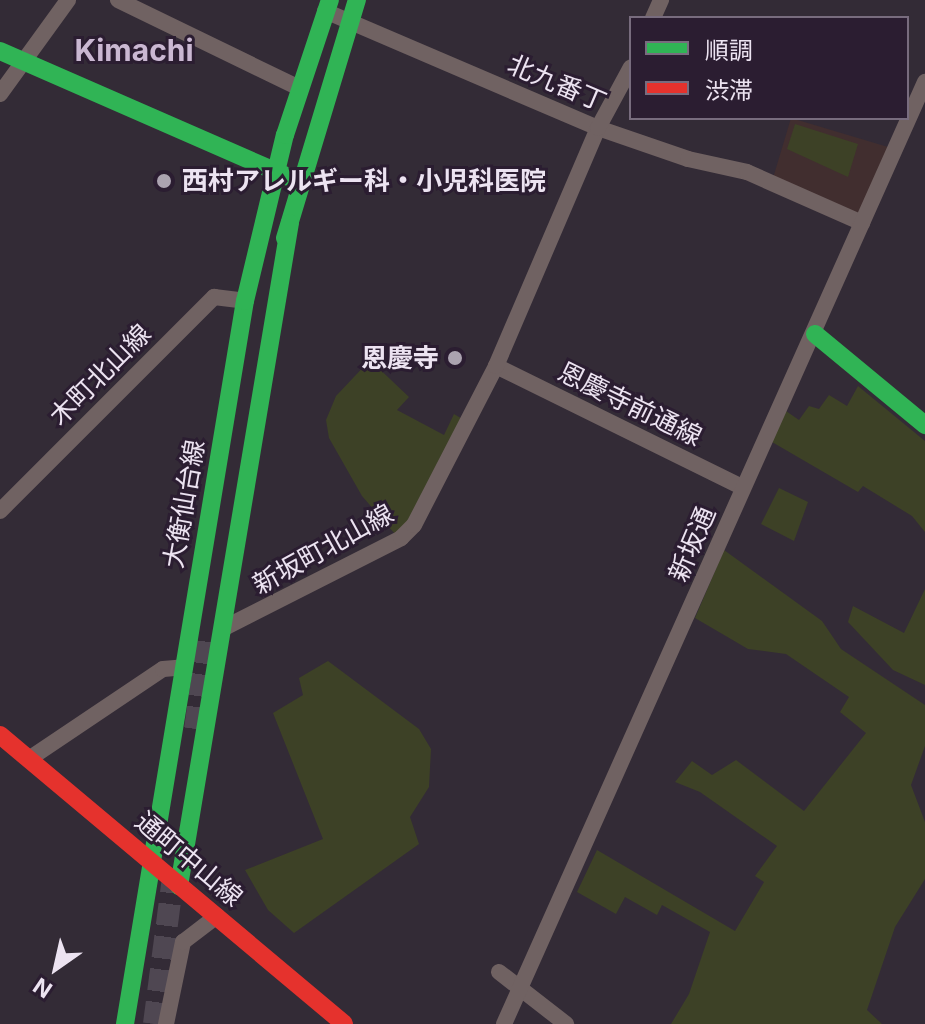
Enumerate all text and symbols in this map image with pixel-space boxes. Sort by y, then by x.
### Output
legend [629,16,909,120]
district label: Kimachi [74,32,194,68]
text: 順調 [705,36,753,65]
street label: 北九番丁 [503,48,611,118]
text: 渋滞 [705,76,753,105]
place label: 西村アレルギー科・小児科医院 [182,165,546,197]
marker: 西村アレルギー科・小児科医院 [153,170,175,192]
street label: 木町北山線 [43,318,157,432]
place label: 恩慶寺 [361,342,439,374]
marker: 恩慶寺 [446,349,464,367]
street label: 恩慶寺前通線 [553,356,707,452]
street label: 大衡仙台線 [157,437,211,571]
street label: 新坂町北山線 [247,498,399,600]
street label: 新坂通 [662,502,722,586]
street label: 通町中山線 [129,805,249,913]
north arrow [16,928,96,1008]
text: N [28,972,57,1003]

